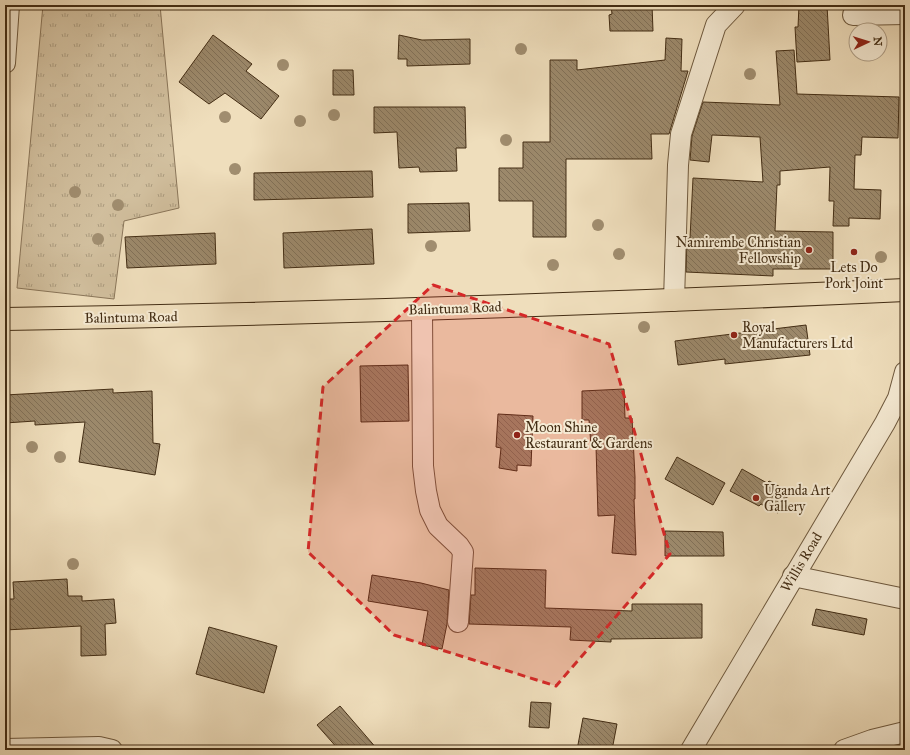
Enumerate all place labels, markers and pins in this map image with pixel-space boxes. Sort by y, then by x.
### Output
place label: Namirembe Christian Fellowship [676,234,801,267]
marker: Namirembe Christian Fellowship [804,245,814,255]
marker: Lets Do Pork Joint [849,247,859,257]
place label: Lets Do Pork Joint [825,259,883,293]
place label: Royal Manufacturers Ltd [742,319,853,352]
marker: Royal Manufacturers Ltd [729,330,739,340]
place label: Moon Shine Restaurant & Gardens [525,419,652,452]
marker: Moon Shine Restaurant & Gardens [512,430,522,440]
place label: Uganda Art Gallery [764,482,830,515]
marker: Uganda Art Gallery [751,493,761,503]

